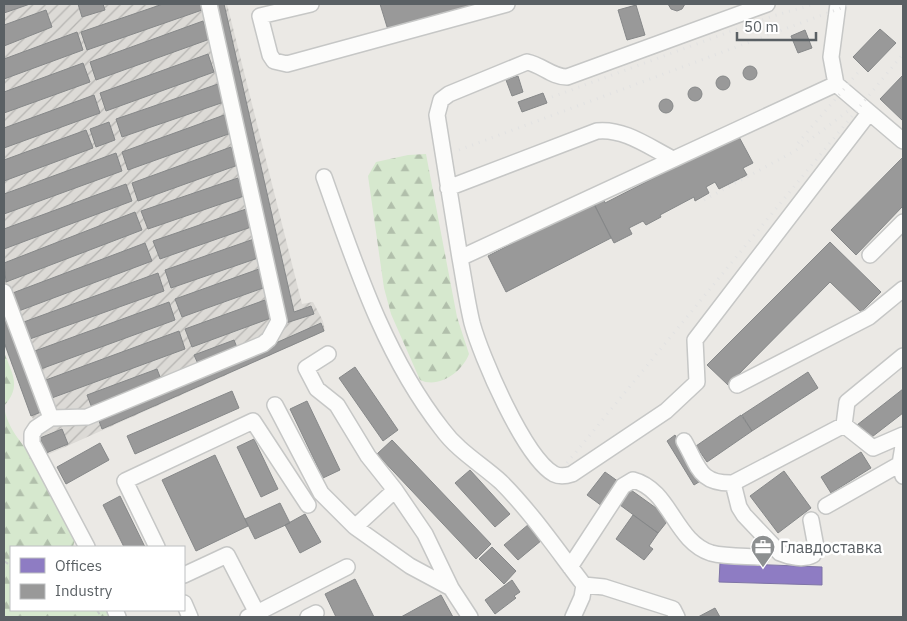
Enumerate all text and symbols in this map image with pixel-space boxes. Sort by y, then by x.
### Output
scale bar [737,10,816,42]
text: 50 m [744,17,779,36]
office icon: Главдоставка [750,534,776,568]
place label: Главдоставка [780,537,882,557]
legend [10,546,185,611]
text: Offices [55,556,102,575]
text: Industry [55,581,113,600]

